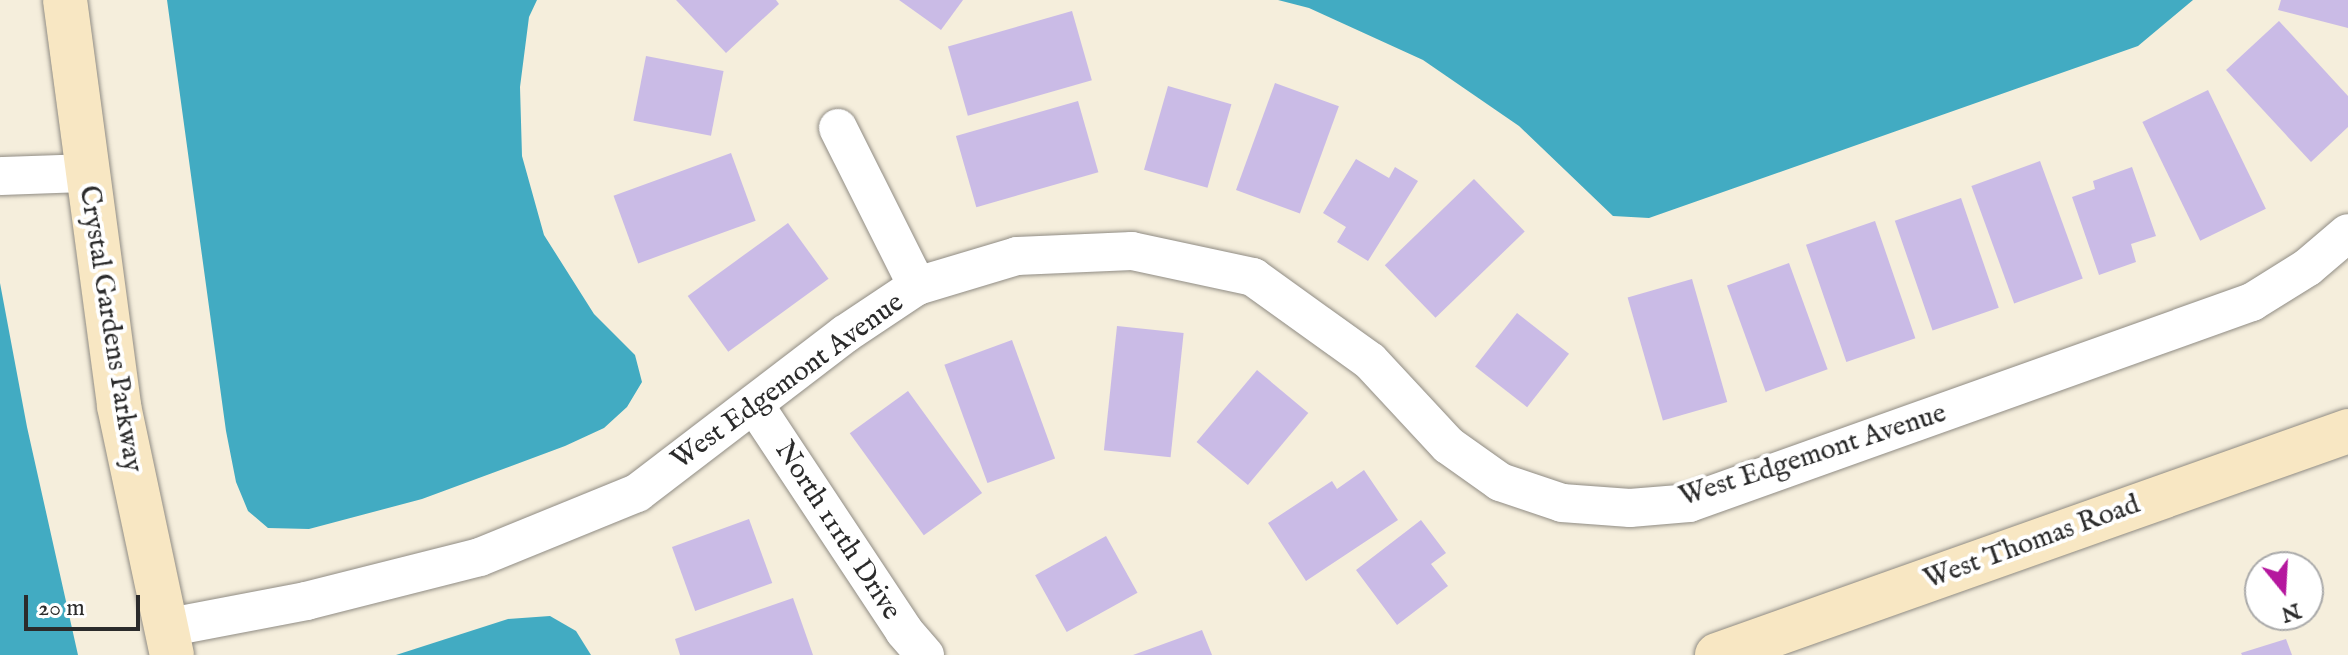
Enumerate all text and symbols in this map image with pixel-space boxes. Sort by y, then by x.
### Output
street label: Crystal Gardens Parkway [71,183,149,475]
street label: West Edgemont Avenue [665,286,911,478]
street label: West Edgemont Avenue [1675,397,1951,515]
street label: North 111th Drive [767,435,907,627]
street label: West Thomas Road [1920,488,2144,598]
north arrow [2244,551,2324,631]
scale bar [28,579,144,629]
text: 20 m [38,593,85,624]
text: N [2277,596,2304,628]

